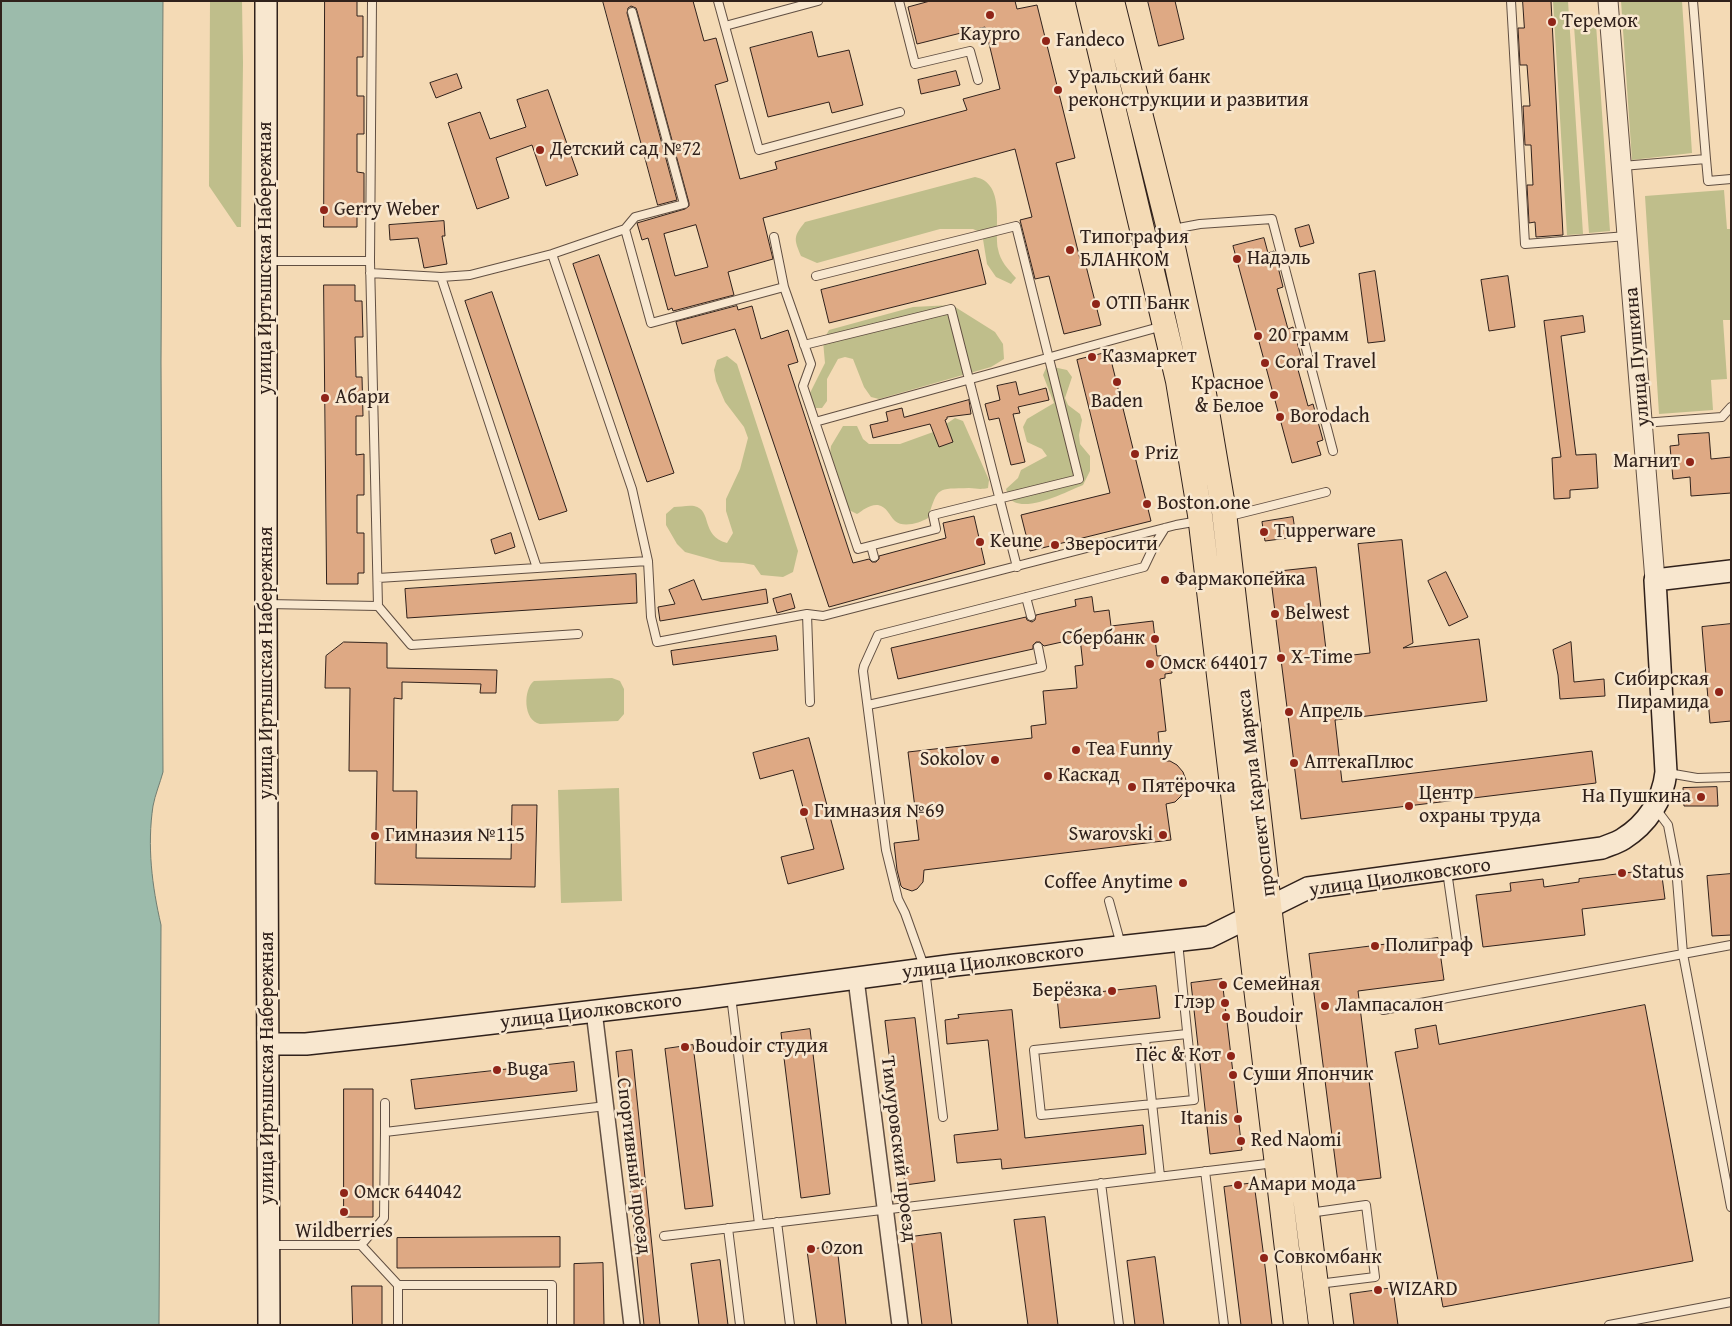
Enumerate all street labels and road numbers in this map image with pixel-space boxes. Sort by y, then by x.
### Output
street label: улица Иртышская Набережная [254,121,278,395]
street label: улица Пушкина [1620,286,1656,428]
street label: улица Иртышская Набережная [255,526,279,800]
street label: проспект Карла Маркса [1232,688,1282,898]
street label: улица Циолковского [1308,853,1492,903]
street label: улица Иртышская Набережная [256,931,280,1205]
street label: улица Циолковского [901,939,1085,985]
street label: улица Циолковского [499,989,683,1035]
street label: Тимуровский проезд [875,1055,921,1243]
street label: Спортивный проезд [610,1076,656,1256]

